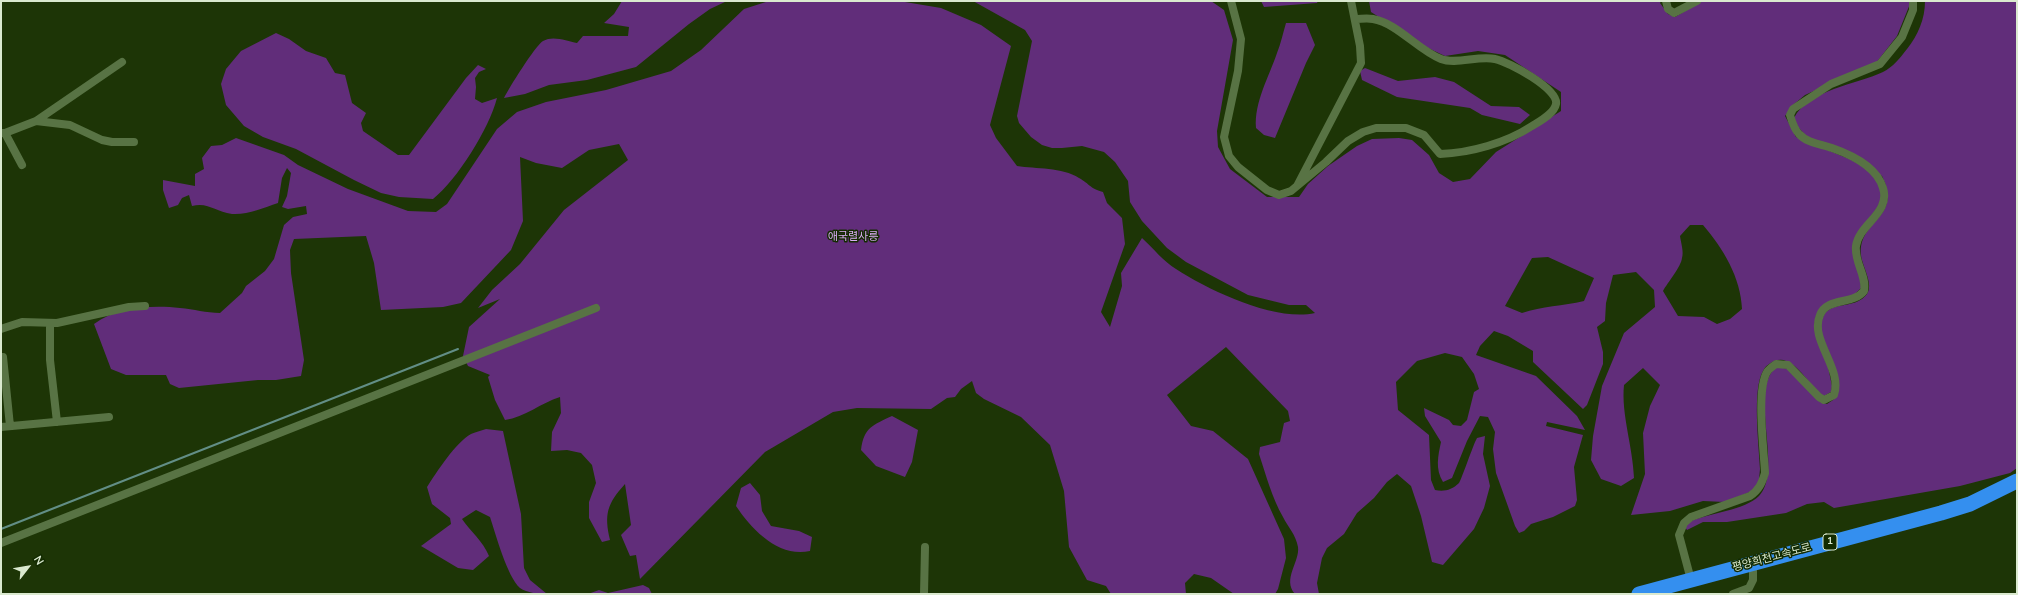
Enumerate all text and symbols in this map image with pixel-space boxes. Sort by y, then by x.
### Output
park label: 애국렬사릉 [828,230,878,244]
road number: 1 [1823,534,1837,550]
street label: 평양희천고속도로 [1731,541,1813,575]
north arrow [8,547,48,587]
text: N [30,553,47,568]

